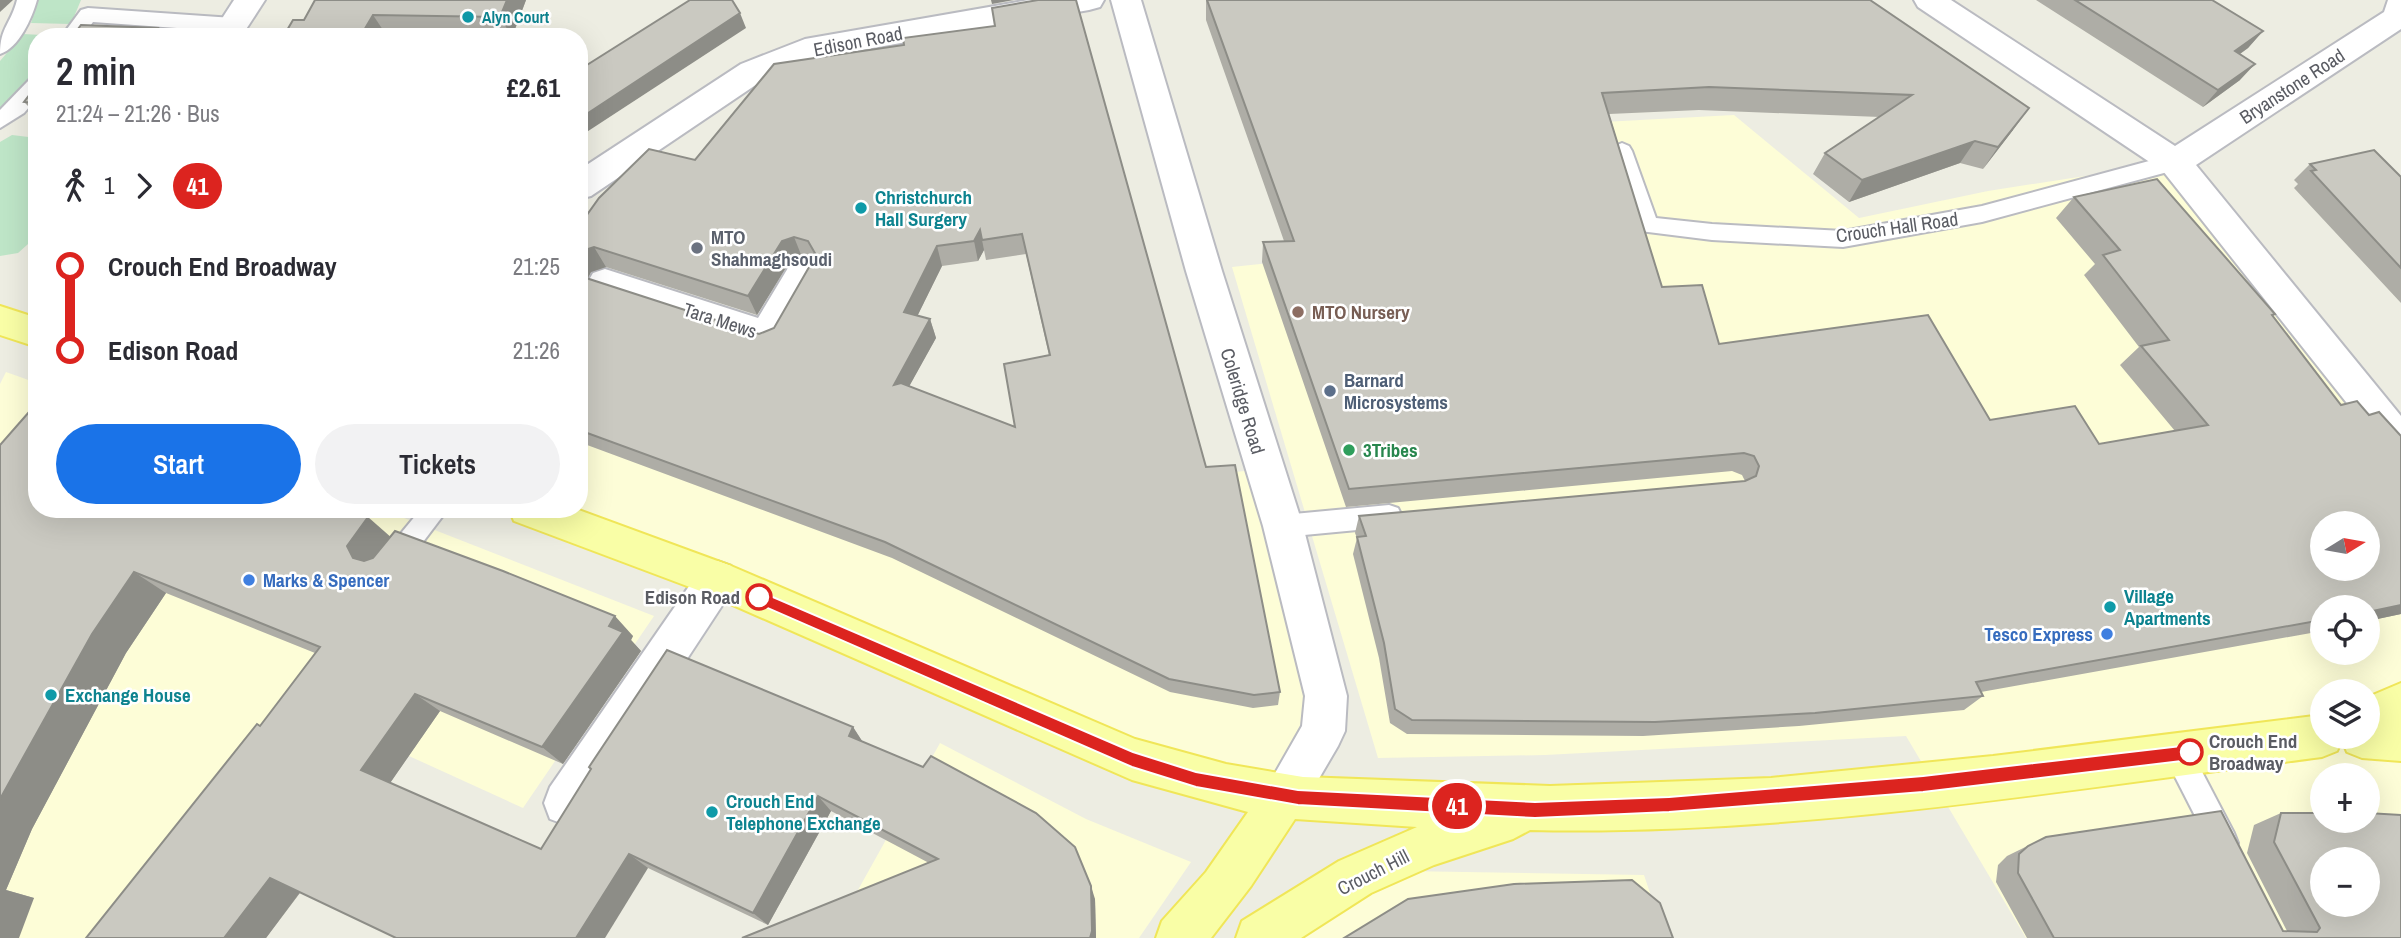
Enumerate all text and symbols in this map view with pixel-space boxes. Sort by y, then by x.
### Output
place label: Alyn Court [482,6,550,28]
marker: Alyn Court [460,9,476,25]
street label: Edison Road [811,20,905,62]
street label: Bryanstone Road [2234,42,2350,130]
text: 2 min [56,46,136,97]
text: £2.61 [507,70,560,105]
text: 21:24 – 21:26 · Bus [56,98,220,129]
icon: walk [56,167,94,205]
icon: forward [125,167,163,205]
text: 1 [104,170,115,201]
text: 41 [187,170,208,202]
place label: Christchurch Hall Surgery [875,184,972,232]
marker: Christchurch Hall Surgery [853,200,869,216]
street label: Crouch Hall Road [1834,206,1960,248]
place label: MTO Shahmaghsoudi [711,224,832,272]
marker: MTO Shahmaghsoudi [689,240,705,256]
text: Crouch End Broadway [108,249,337,284]
text: 21:25 [513,251,560,282]
street label: Tara Mews [680,296,760,344]
place label: MTO Nursery [1312,299,1410,325]
marker: MTO Nursery [1290,304,1306,320]
text: Edison Road [108,333,238,368]
text: 21:26 [513,335,560,366]
street label: Coleridge Road [1215,345,1271,457]
place label: Barnard Microsystems [1344,367,1448,415]
marker: Barnard Microsystems [1322,383,1338,399]
button: Start [56,424,301,504]
button: Tickets [315,424,560,504]
place label: 3Tribes [1363,437,1418,463]
marker: 3Tribes [1341,442,1357,458]
north arrow [2310,511,2380,581]
map controls [2310,511,2380,917]
place label: Marks & Spencer [263,567,389,593]
marker: Marks & Spencer [241,572,257,588]
place label: Village Apartments [2124,583,2211,631]
place label: Edison Road [645,584,740,610]
marker: Edison Road [746,584,772,610]
button: locate [2310,595,2380,665]
marker: Village Apartments [2102,599,2118,615]
place label: Tesco Express [1984,621,2093,647]
marker: Tesco Express [2099,626,2115,642]
button: layers [2310,679,2380,749]
place label: Exchange House [65,682,191,708]
marker: Exchange House [43,687,59,703]
place label: Crouch End Broadway [2209,728,2297,776]
marker: Crouch End Broadway [2177,739,2203,765]
button: + [2310,763,2380,833]
line badge: 41 [1426,783,1488,829]
place label: Crouch End Telephone Exchange [726,788,881,836]
text: 41 [1446,790,1468,822]
marker: Crouch End Telephone Exchange [704,804,720,820]
street label: Crouch Hill [1333,843,1413,901]
button: − [2310,847,2380,917]

